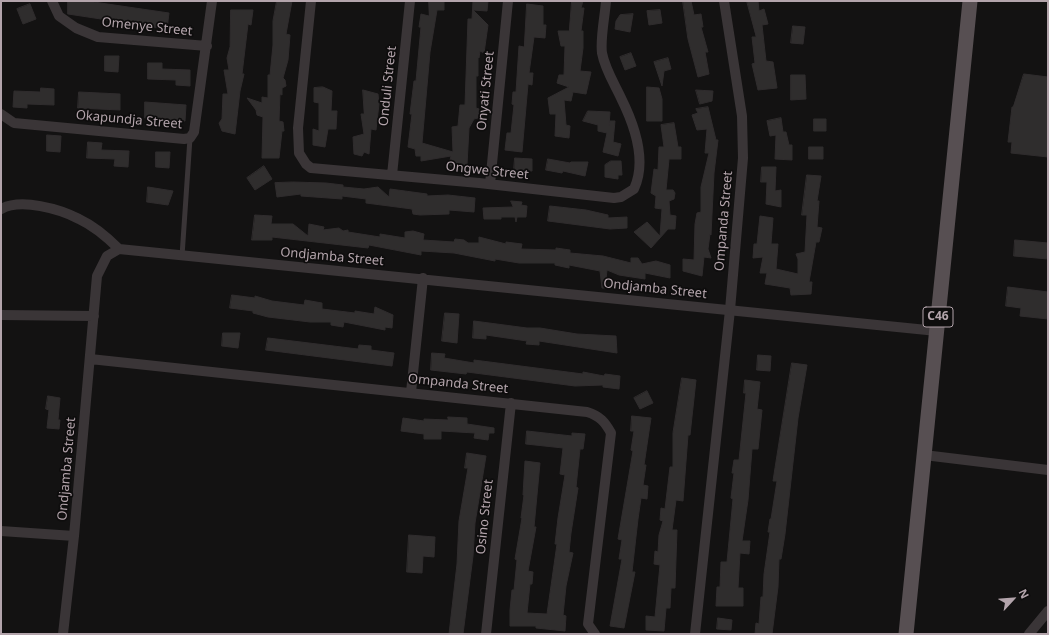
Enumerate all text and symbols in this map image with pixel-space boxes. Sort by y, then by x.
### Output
street label: Omenye Street [101,14,193,40]
street label: Onduli Street [376,45,400,127]
street label: Onyati Street [474,50,498,132]
street label: Okapundja Street [75,108,183,132]
street label: Ongwe Street [445,159,529,183]
street label: Ompanda Street [712,170,736,272]
street label: Ondjamba Street [280,245,384,269]
street label: Ondjamba Street [602,276,708,302]
road number: C46 [923,307,953,327]
street label: Ompanda Street [407,371,509,397]
street label: Ondjamba Street [55,417,79,521]
street label: Osino Street [473,479,497,555]
north arrow [993,579,1033,619]
text: N [1016,586,1033,601]

